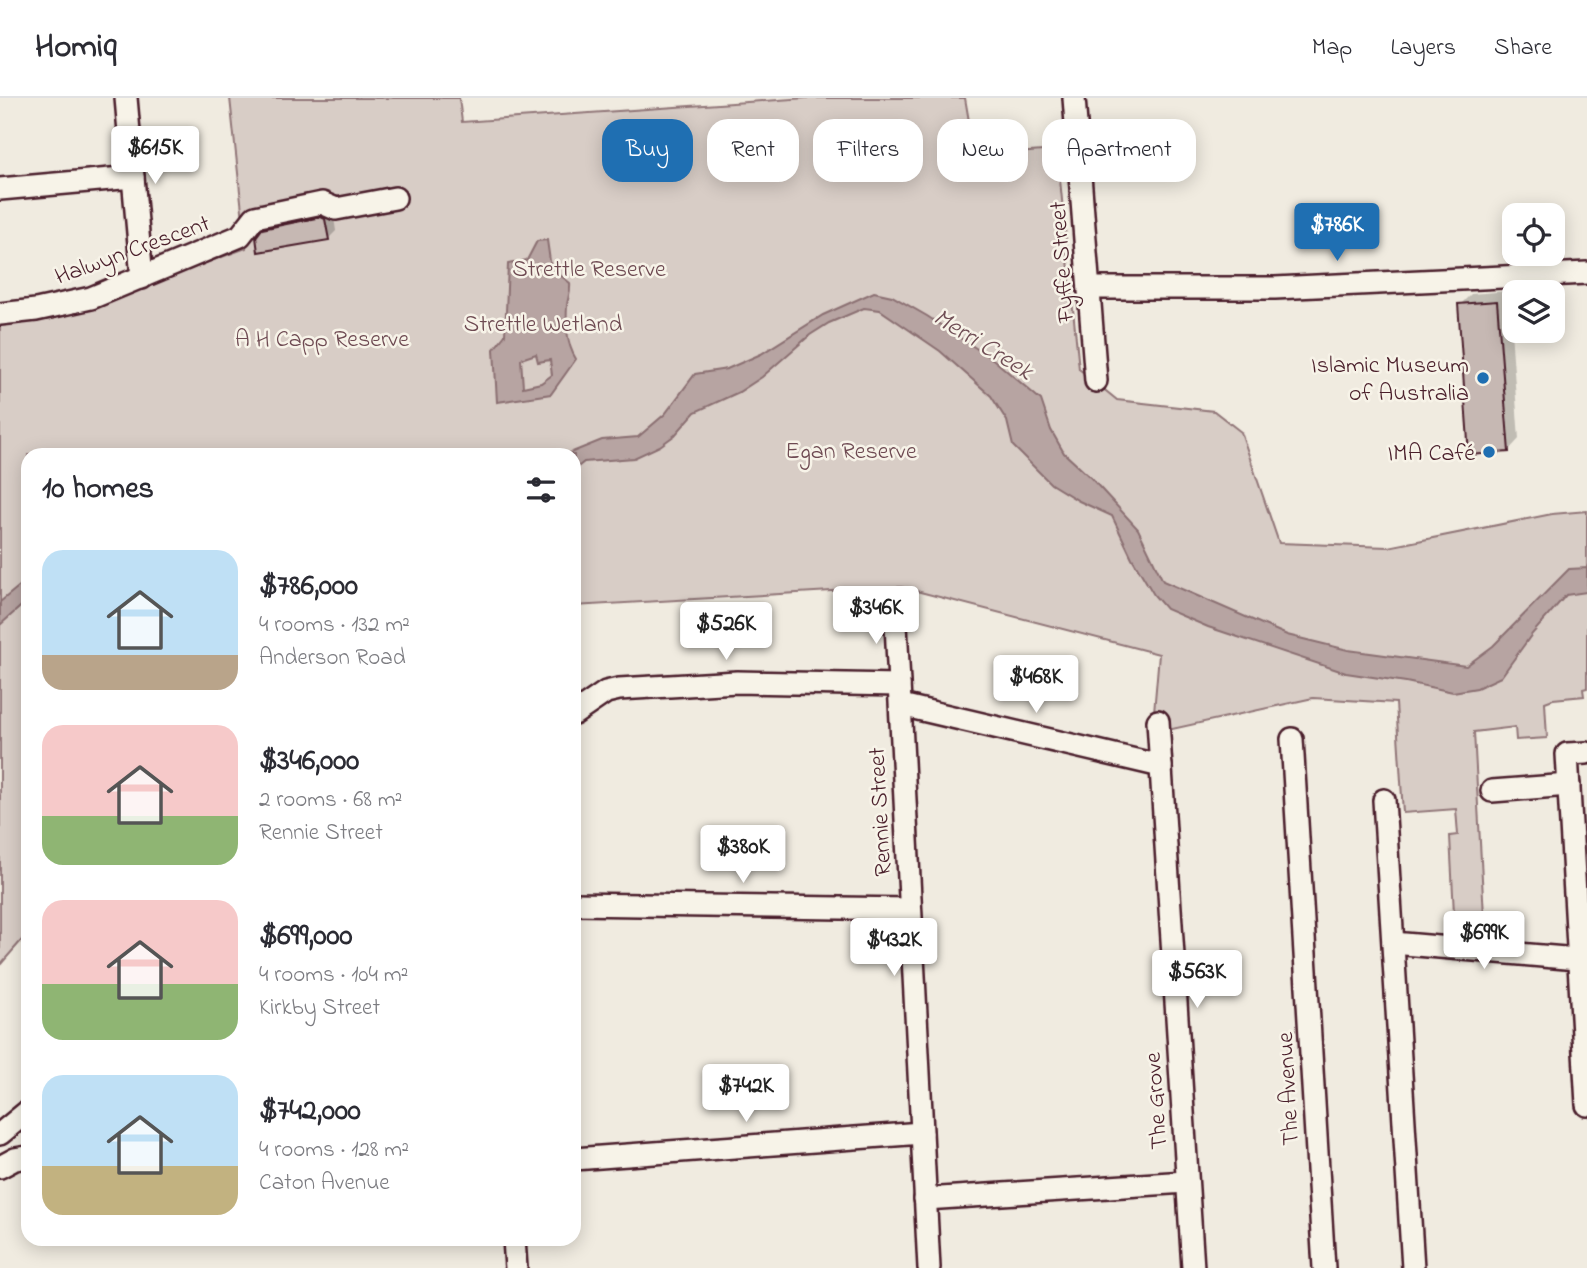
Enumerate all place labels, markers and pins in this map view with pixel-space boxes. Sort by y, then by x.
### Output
pin: $615K [106,126,204,186]
pin: $786K [1288,204,1386,263]
place label: Islamic Museum of Australia [1311,349,1469,412]
marker: Islamic Museum of Australia [1475,370,1491,386]
place label: IMA Café [1387,437,1475,472]
marker: IMA Café [1481,444,1497,460]
pin: $346K [827,587,925,646]
pin: $526K [677,602,775,662]
pin: $468K [987,656,1085,715]
pin: $380K [694,826,792,885]
pin: $699K [1435,912,1533,971]
pin: $432K [845,918,943,978]
pin: $563K [1148,950,1246,1010]
pin: $742K [697,1065,795,1124]

